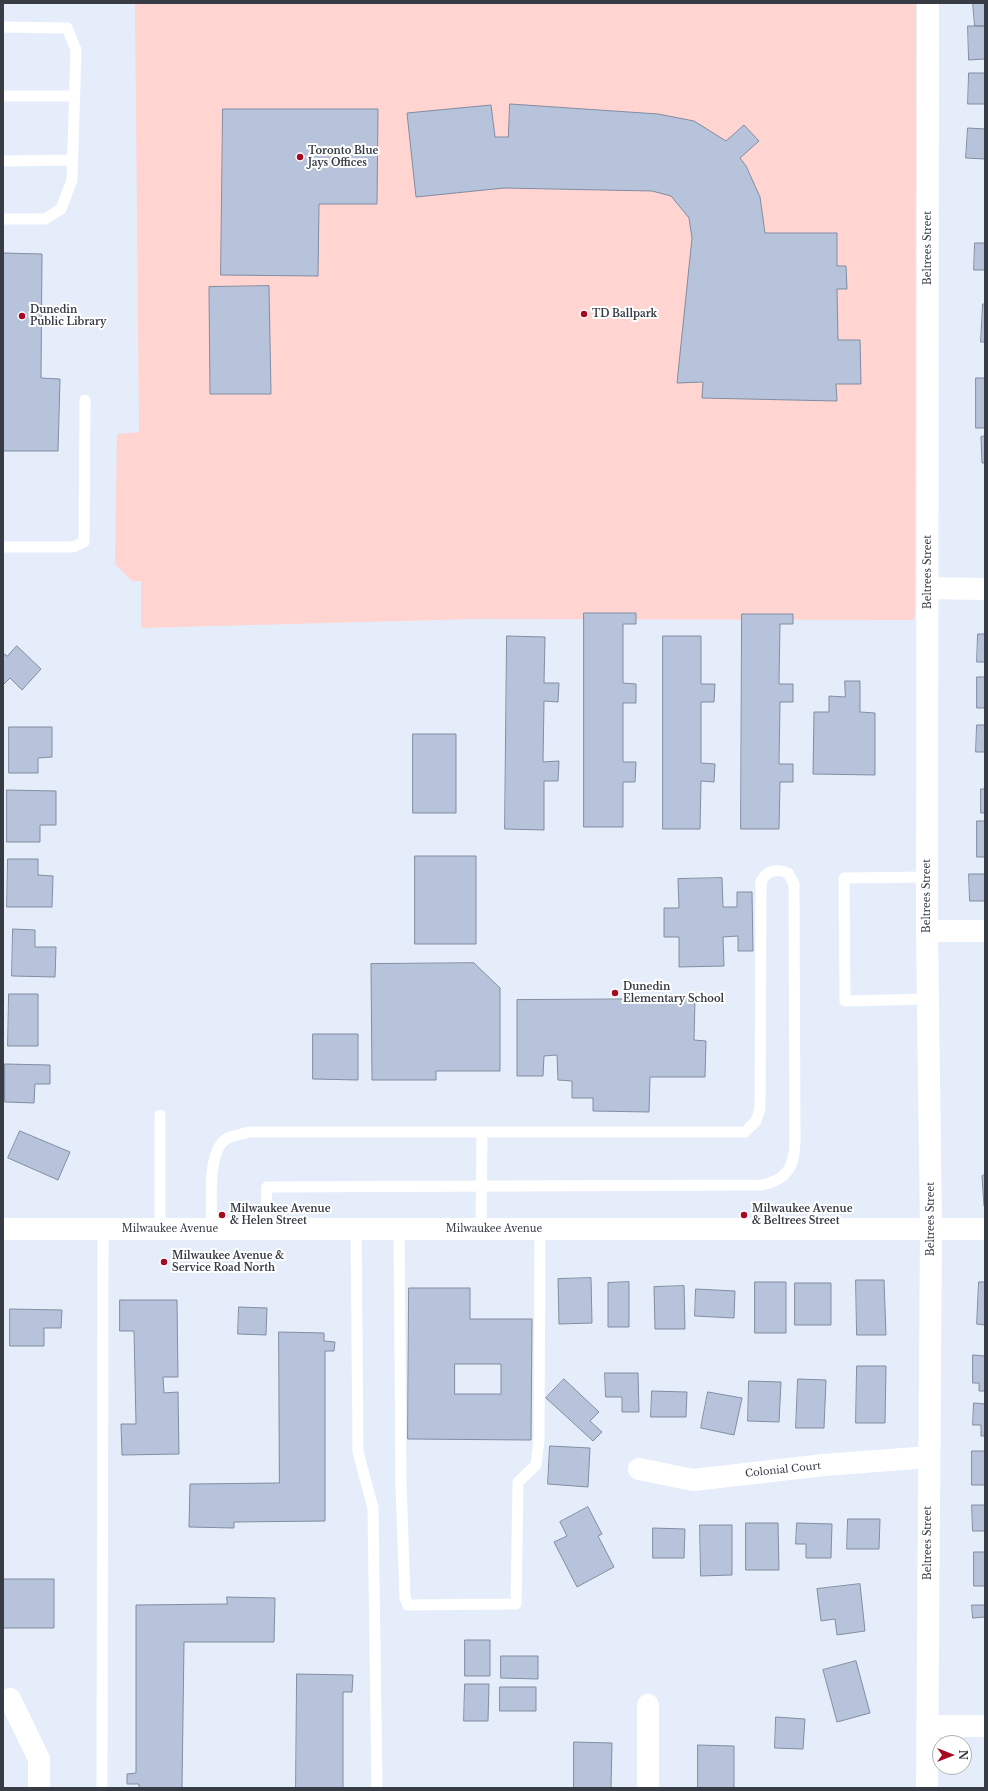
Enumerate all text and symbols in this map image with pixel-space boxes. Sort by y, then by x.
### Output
place label: Toronto Blue Jays Offices [308,145,378,168]
marker: Toronto Blue Jays Offices [295,152,305,162]
street label: Beltrees Street [922,211,934,285]
place label: Dunedin Public Library [30,304,107,328]
place label: TD Ballpark [592,308,657,320]
marker: TD Ballpark [579,309,589,319]
marker: Dunedin Public Library [17,311,27,321]
street label: Beltrees Street [922,535,934,609]
street label: Beltrees Street [921,859,933,933]
place label: Dunedin Elementary School [623,981,724,1004]
marker: Dunedin Elementary School [610,988,620,998]
street label: Beltrees Street [925,1182,937,1256]
place label: Milwaukee Avenue & Helen Street [230,1203,330,1226]
place label: Milwaukee Avenue & Beltrees Street [752,1203,852,1226]
marker: Milwaukee Avenue & Helen Street [217,1210,227,1220]
marker: Milwaukee Avenue & Beltrees Street [739,1210,749,1220]
street label: Milwaukee Avenue [122,1223,218,1235]
street label: Milwaukee Avenue [446,1223,542,1235]
place label: Milwaukee Avenue & Service Road North [172,1250,284,1274]
marker: Milwaukee Avenue & Service Road North [159,1257,169,1267]
street label: Colonial Court [745,1460,821,1480]
street label: Beltrees Street [922,1506,934,1580]
north arrow [932,1735,972,1775]
text: N [956,1750,970,1760]

